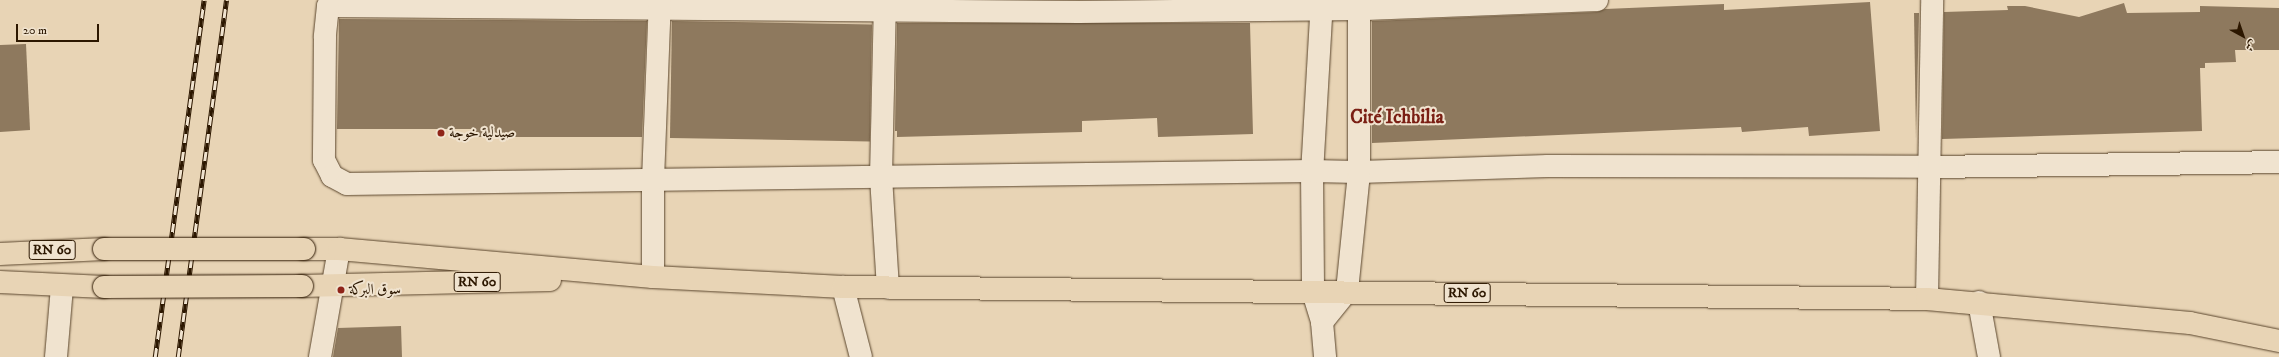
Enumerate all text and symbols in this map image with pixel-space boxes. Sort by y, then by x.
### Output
scale bar [18,16,101,42]
north arrow [2223,16,2263,56]
text: 20 m [23,23,47,38]
text: ش [2242,36,2259,54]
district label: Cité Ichbilia [1350,107,1444,129]
place label: صيدلية خوجة [449,124,515,142]
marker: صيدلية خوجة [436,128,446,138]
road number: RN 60 [28,238,76,262]
road number: RN 60 [453,270,501,294]
place label: سوق البركة [349,281,401,299]
road number: RN 60 [1443,281,1491,305]
marker: سوق البركة [336,285,346,295]

